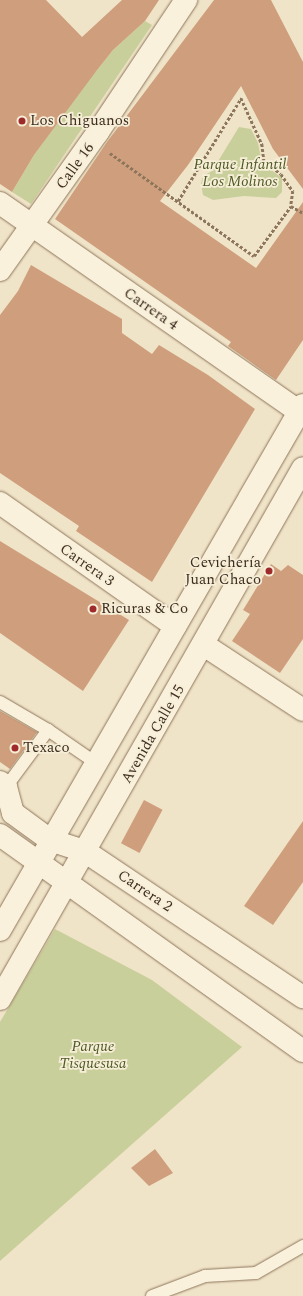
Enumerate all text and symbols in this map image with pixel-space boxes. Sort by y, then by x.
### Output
place label: Los Chiguanos [30,112,129,130]
marker: Los Chiguanos [17,116,27,126]
street label: Calle 16 [52,139,98,193]
park label: Parque Infantil Los Molinos [194,155,286,190]
street label: Carrera 4 [120,284,182,334]
street label: Carrera 3 [56,540,118,590]
place label: Cevichería Juan Chaco [185,553,261,588]
marker: Cevichería Juan Chaco [264,566,274,576]
place label: Ricuras & Co [101,600,188,618]
marker: Ricuras & Co [88,604,98,614]
street label: Avenida Calle 15 [117,681,189,787]
place label: Texaco [23,739,70,757]
marker: Texaco [10,743,20,753]
street label: Carrera 2 [114,866,176,916]
park label: Parque Tisquesusa [60,1037,126,1072]

